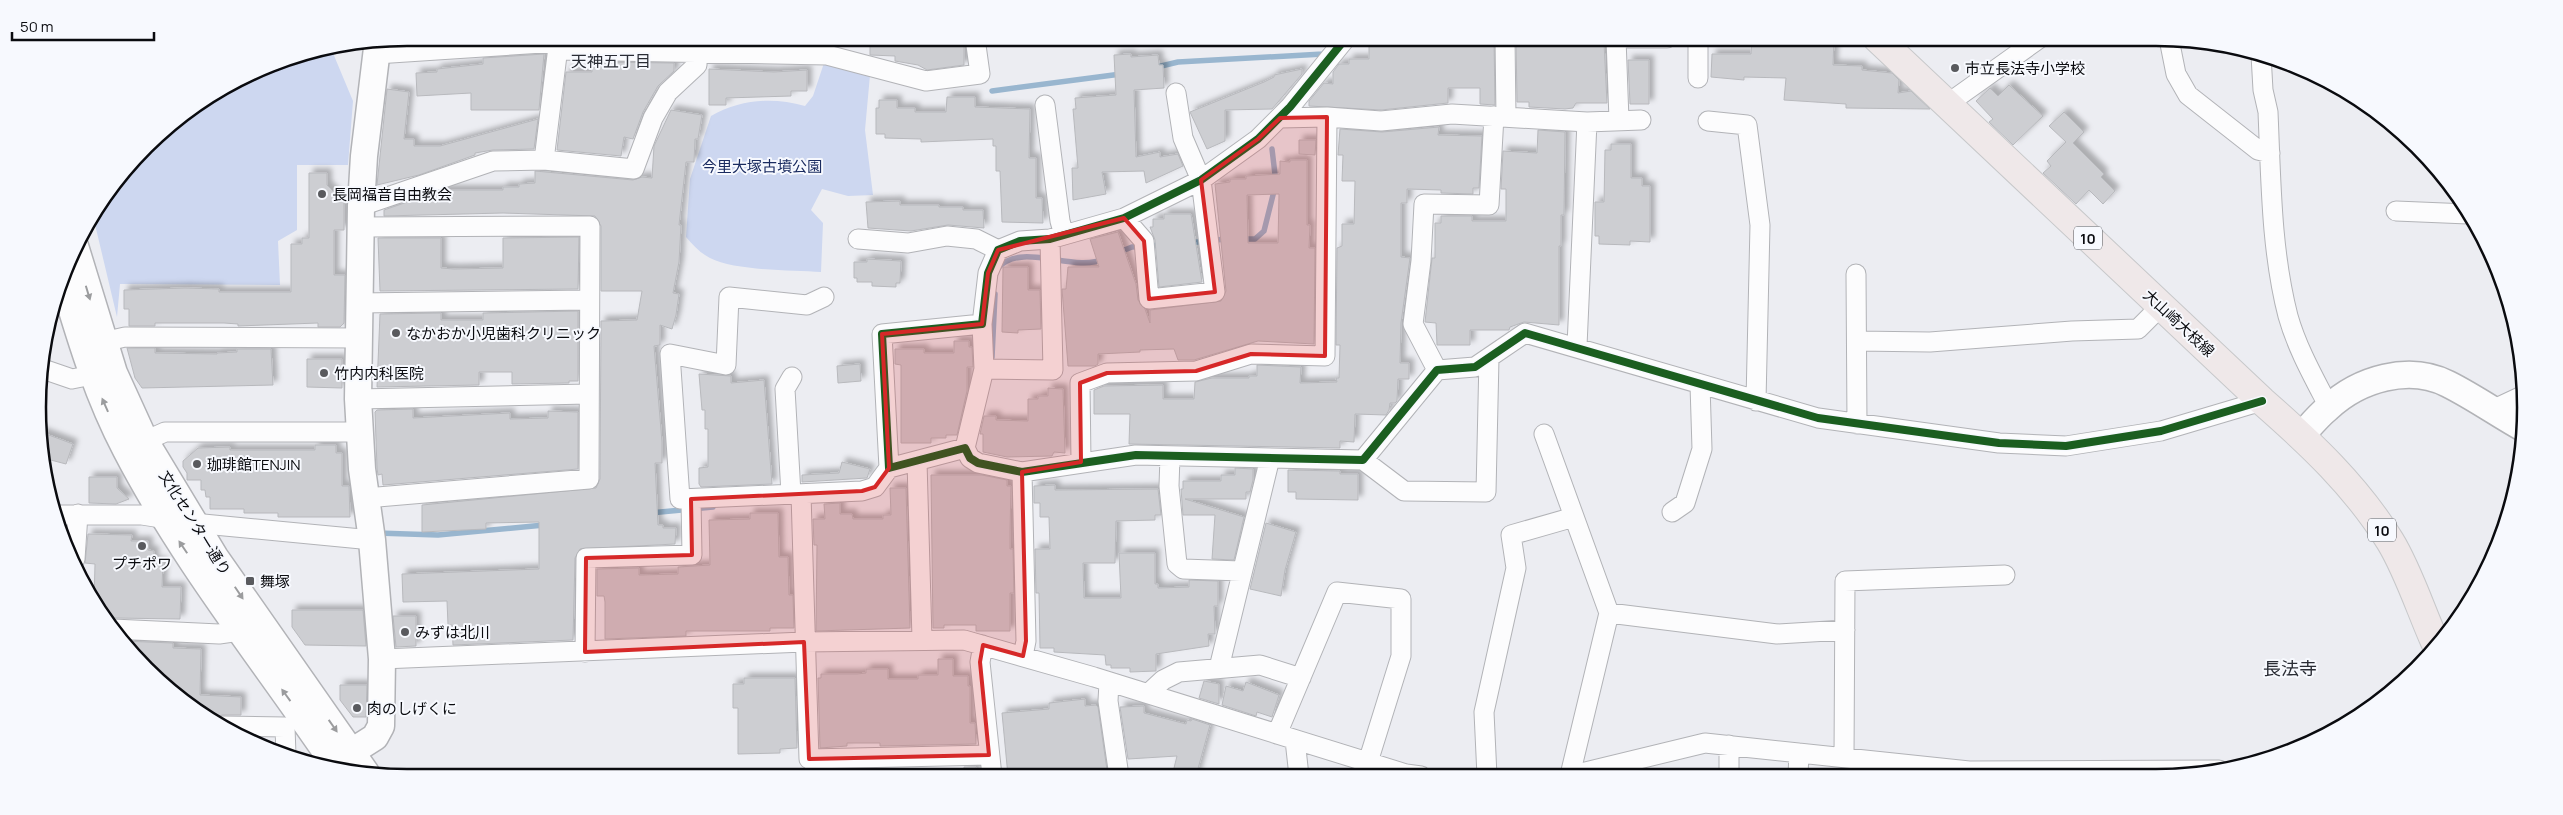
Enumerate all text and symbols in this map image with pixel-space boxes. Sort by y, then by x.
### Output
scale bar [12,10,155,42]
text: 50 m [20,16,54,37]
district label: 天神五丁目 [571,50,651,72]
place label: 市立長法寺小学校 [1965,58,2085,79]
marker: 市立長法寺小学校 [1949,62,1961,74]
park label: 今里大塚古墳公園 [702,156,822,177]
place label: 長岡福音自由教会 [332,184,452,205]
marker: 長岡福音自由教会 [316,188,328,200]
road number: 10 [2074,227,2102,250]
street label: 大山崎大枝線 [2139,285,2219,361]
one-way arrow [85,286,93,301]
place label: なかおか小児歯科クリニック [406,323,601,344]
marker: なかおか小児歯科クリニック [390,327,402,339]
place label: 竹内内科医院 [334,363,424,384]
marker: 竹内内科医院 [318,367,330,379]
one-way arrow [101,398,109,412]
place label: 珈琲館TENJIN [207,454,301,475]
marker: 珈琲館TENJIN [191,458,203,470]
street label: 文化センター通り [154,467,236,579]
road number: 10 [2368,518,2396,542]
marker: プチポワ [136,540,148,552]
one-way arrow [178,540,188,554]
place label: プチポワ [112,553,172,574]
place label: 舞塚 [260,571,290,592]
marker: 舞塚 [244,575,256,587]
one-way arrow [234,586,244,600]
place label: みずは北川 [415,622,490,643]
marker: みずは北川 [399,626,411,638]
district label: 長法寺 [2263,656,2317,680]
one-way arrow [281,688,291,702]
place label: 肉のしげくに [367,698,457,719]
marker: 肉のしげくに [351,702,363,714]
one-way arrow [328,719,338,733]

